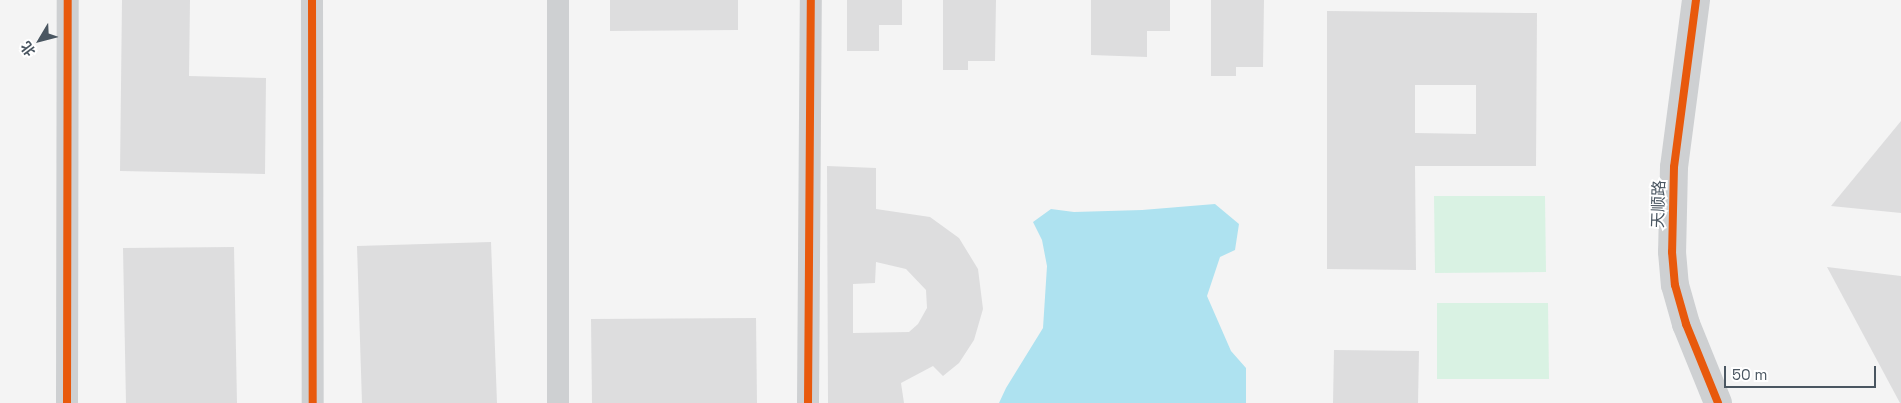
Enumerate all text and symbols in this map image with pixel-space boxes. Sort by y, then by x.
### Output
north arrow [15,15,65,65]
text: 北 [17,38,39,60]
street label: 天顺路 [1649,180,1669,228]
scale bar [1726,356,1878,388]
text: 50 m [1732,365,1767,384]

